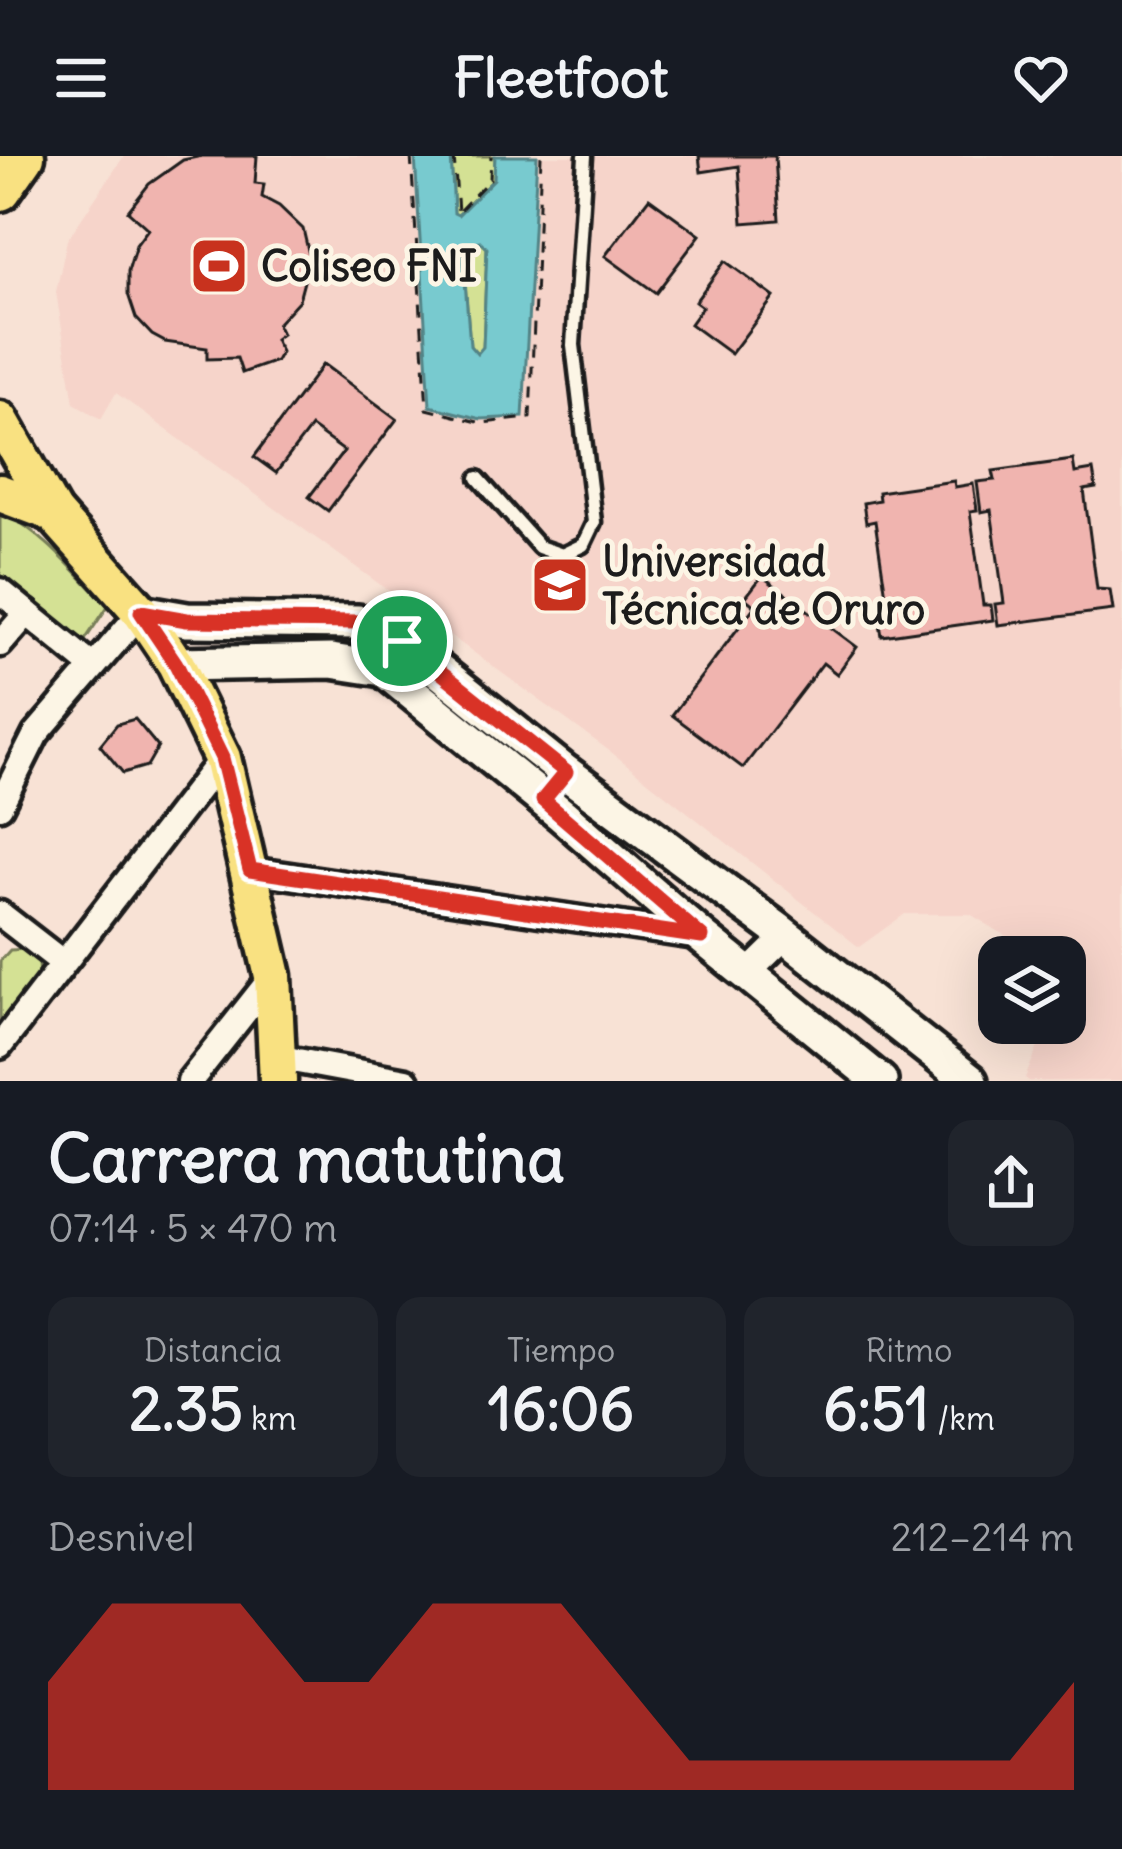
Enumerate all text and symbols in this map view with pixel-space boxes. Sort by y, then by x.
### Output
text: Fleetfoot [454,44,668,112]
icon: menu [48,45,114,111]
icon: heart [1008,45,1074,111]
sports icon: Coliseo FNI [188,235,250,297]
place label: Coliseo FNI [261,240,477,292]
place label: Universidad Técnica de Oruro [602,535,925,635]
school or university icon: Universidad Técnica de Oruro [529,554,591,616]
pin [351,590,453,692]
icon: arrive [369,608,435,674]
map controls [978,936,1086,1044]
button: layers [978,936,1086,1044]
text: Carrera matutina [48,1117,565,1200]
button: share [948,1120,1074,1246]
text: 07:14 · 5 × 470 m [48,1204,337,1253]
text: Distancia [144,1329,282,1371]
text: Tiempo [507,1329,615,1371]
text: Ritmo [866,1329,953,1371]
text: 2.35 [129,1371,243,1446]
text: 16:06 [488,1371,634,1446]
text: 6:51 [823,1371,929,1446]
text: km [243,1397,297,1439]
text: /km [929,1397,995,1439]
text: Desnivel [48,1513,194,1562]
text: 212–214 m [891,1513,1074,1562]

